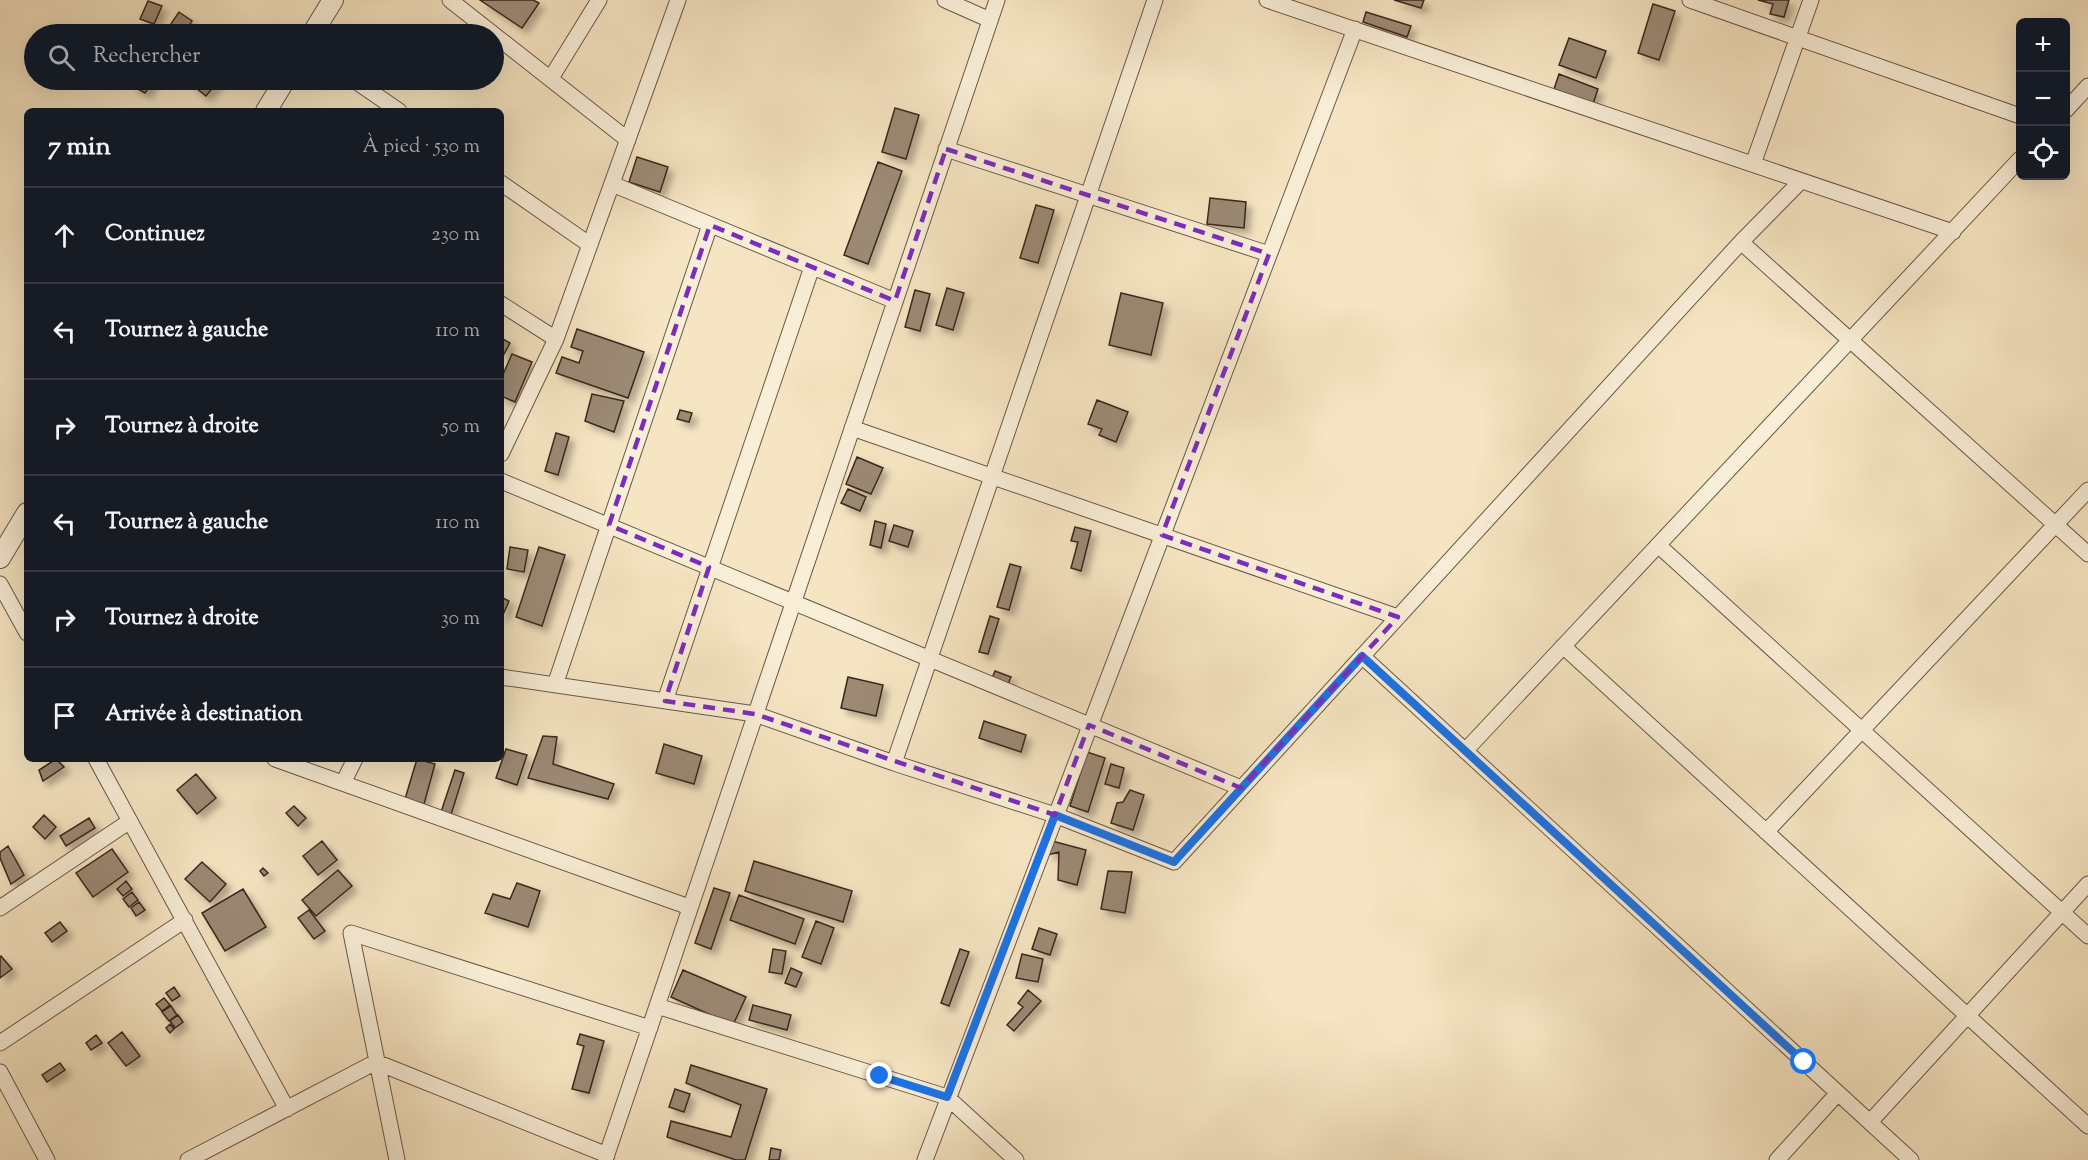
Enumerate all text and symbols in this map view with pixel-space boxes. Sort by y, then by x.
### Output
map controls [2016,18,2070,180]
button: + [2016,18,2070,72]
search box [24,24,504,90]
icon: search [45,41,78,74]
text: Rechercher [93,41,200,73]
button: − [2016,72,2070,126]
button: locate [2016,126,2070,180]
text: 7 min [48,129,111,166]
text: À pied · 530 m [363,133,480,162]
icon: ahead [48,219,81,252]
text: Continuez [105,219,205,251]
text: 230 m [431,221,480,250]
icon: left [48,315,81,348]
text: Tournez à gauche [105,315,268,347]
text: 110 m [435,317,480,346]
icon: right [48,411,81,444]
text: Tournez à droite [105,411,259,443]
text: 50 m [442,413,480,442]
icon: left [48,507,81,540]
text: Tournez à gauche [105,507,268,539]
text: 110 m [435,509,480,538]
icon: right [48,603,81,636]
text: Tournez à droite [105,603,259,635]
text: 30 m [441,605,480,634]
icon: arrive [48,699,81,732]
text: Arrivée à destination [105,699,302,731]
route start [1790,1048,1816,1074]
route end [866,1062,892,1088]

